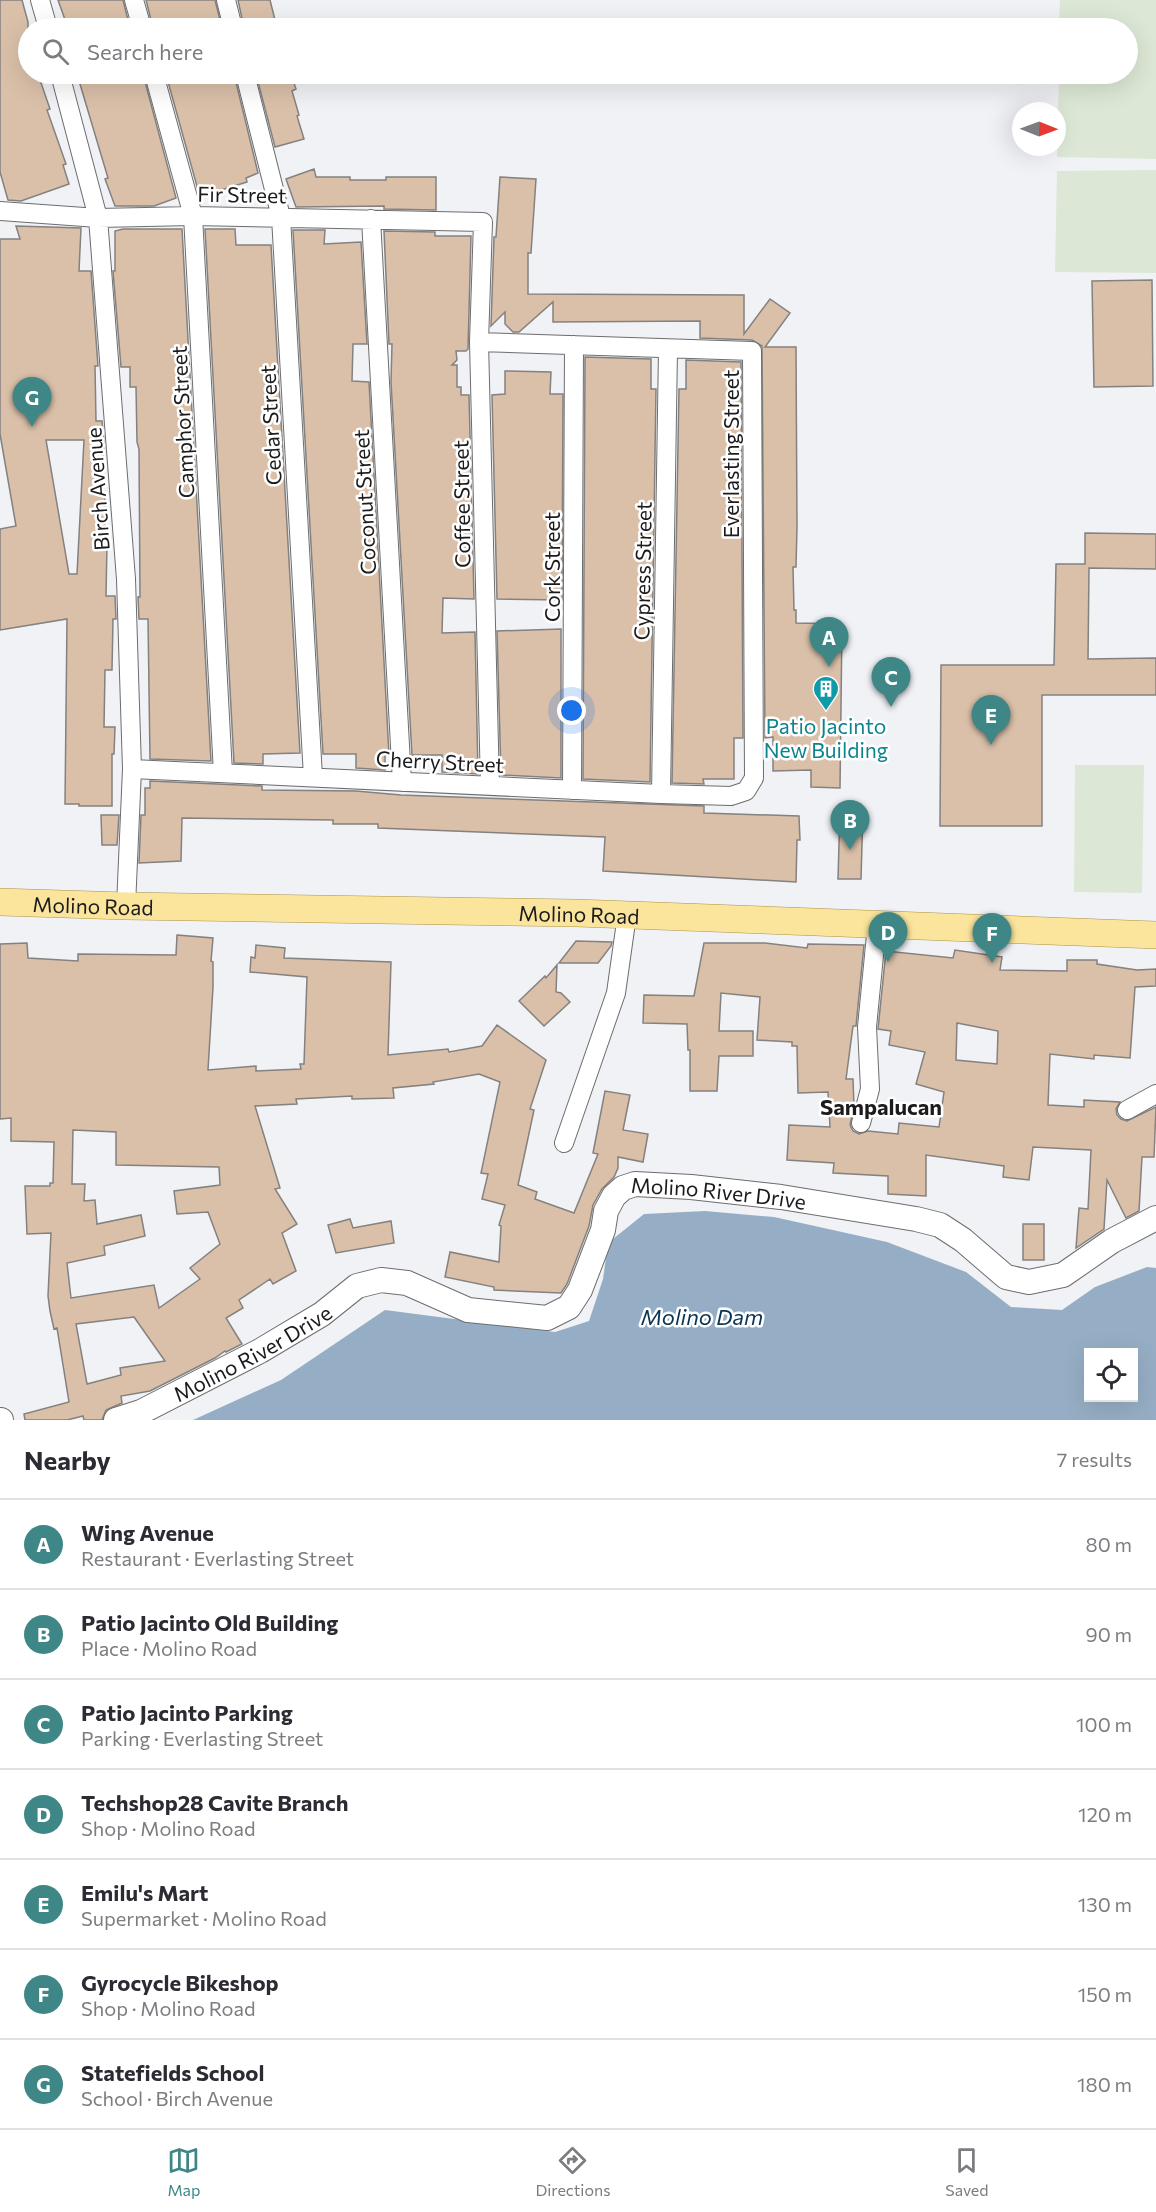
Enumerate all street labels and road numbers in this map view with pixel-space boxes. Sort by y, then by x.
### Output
street label: Fir Street [197,181,287,207]
street label: Camphor Street [166,345,198,499]
street label: Cedar Street [254,364,286,486]
street label: Everlasting Street [718,370,743,538]
street label: Birch Avenue [80,427,114,551]
street label: Coconut Street [348,429,380,575]
street label: Coffee Street [447,440,475,568]
street label: Cypress Street [628,501,656,641]
street label: Cork Street [539,512,564,622]
street label: Cherry Street [375,745,505,777]
street label: Molino Road [32,891,154,919]
street label: Molino Road [518,900,640,928]
street label: Molino River Drive [630,1171,808,1213]
street label: Molino River Drive [169,1299,336,1406]

